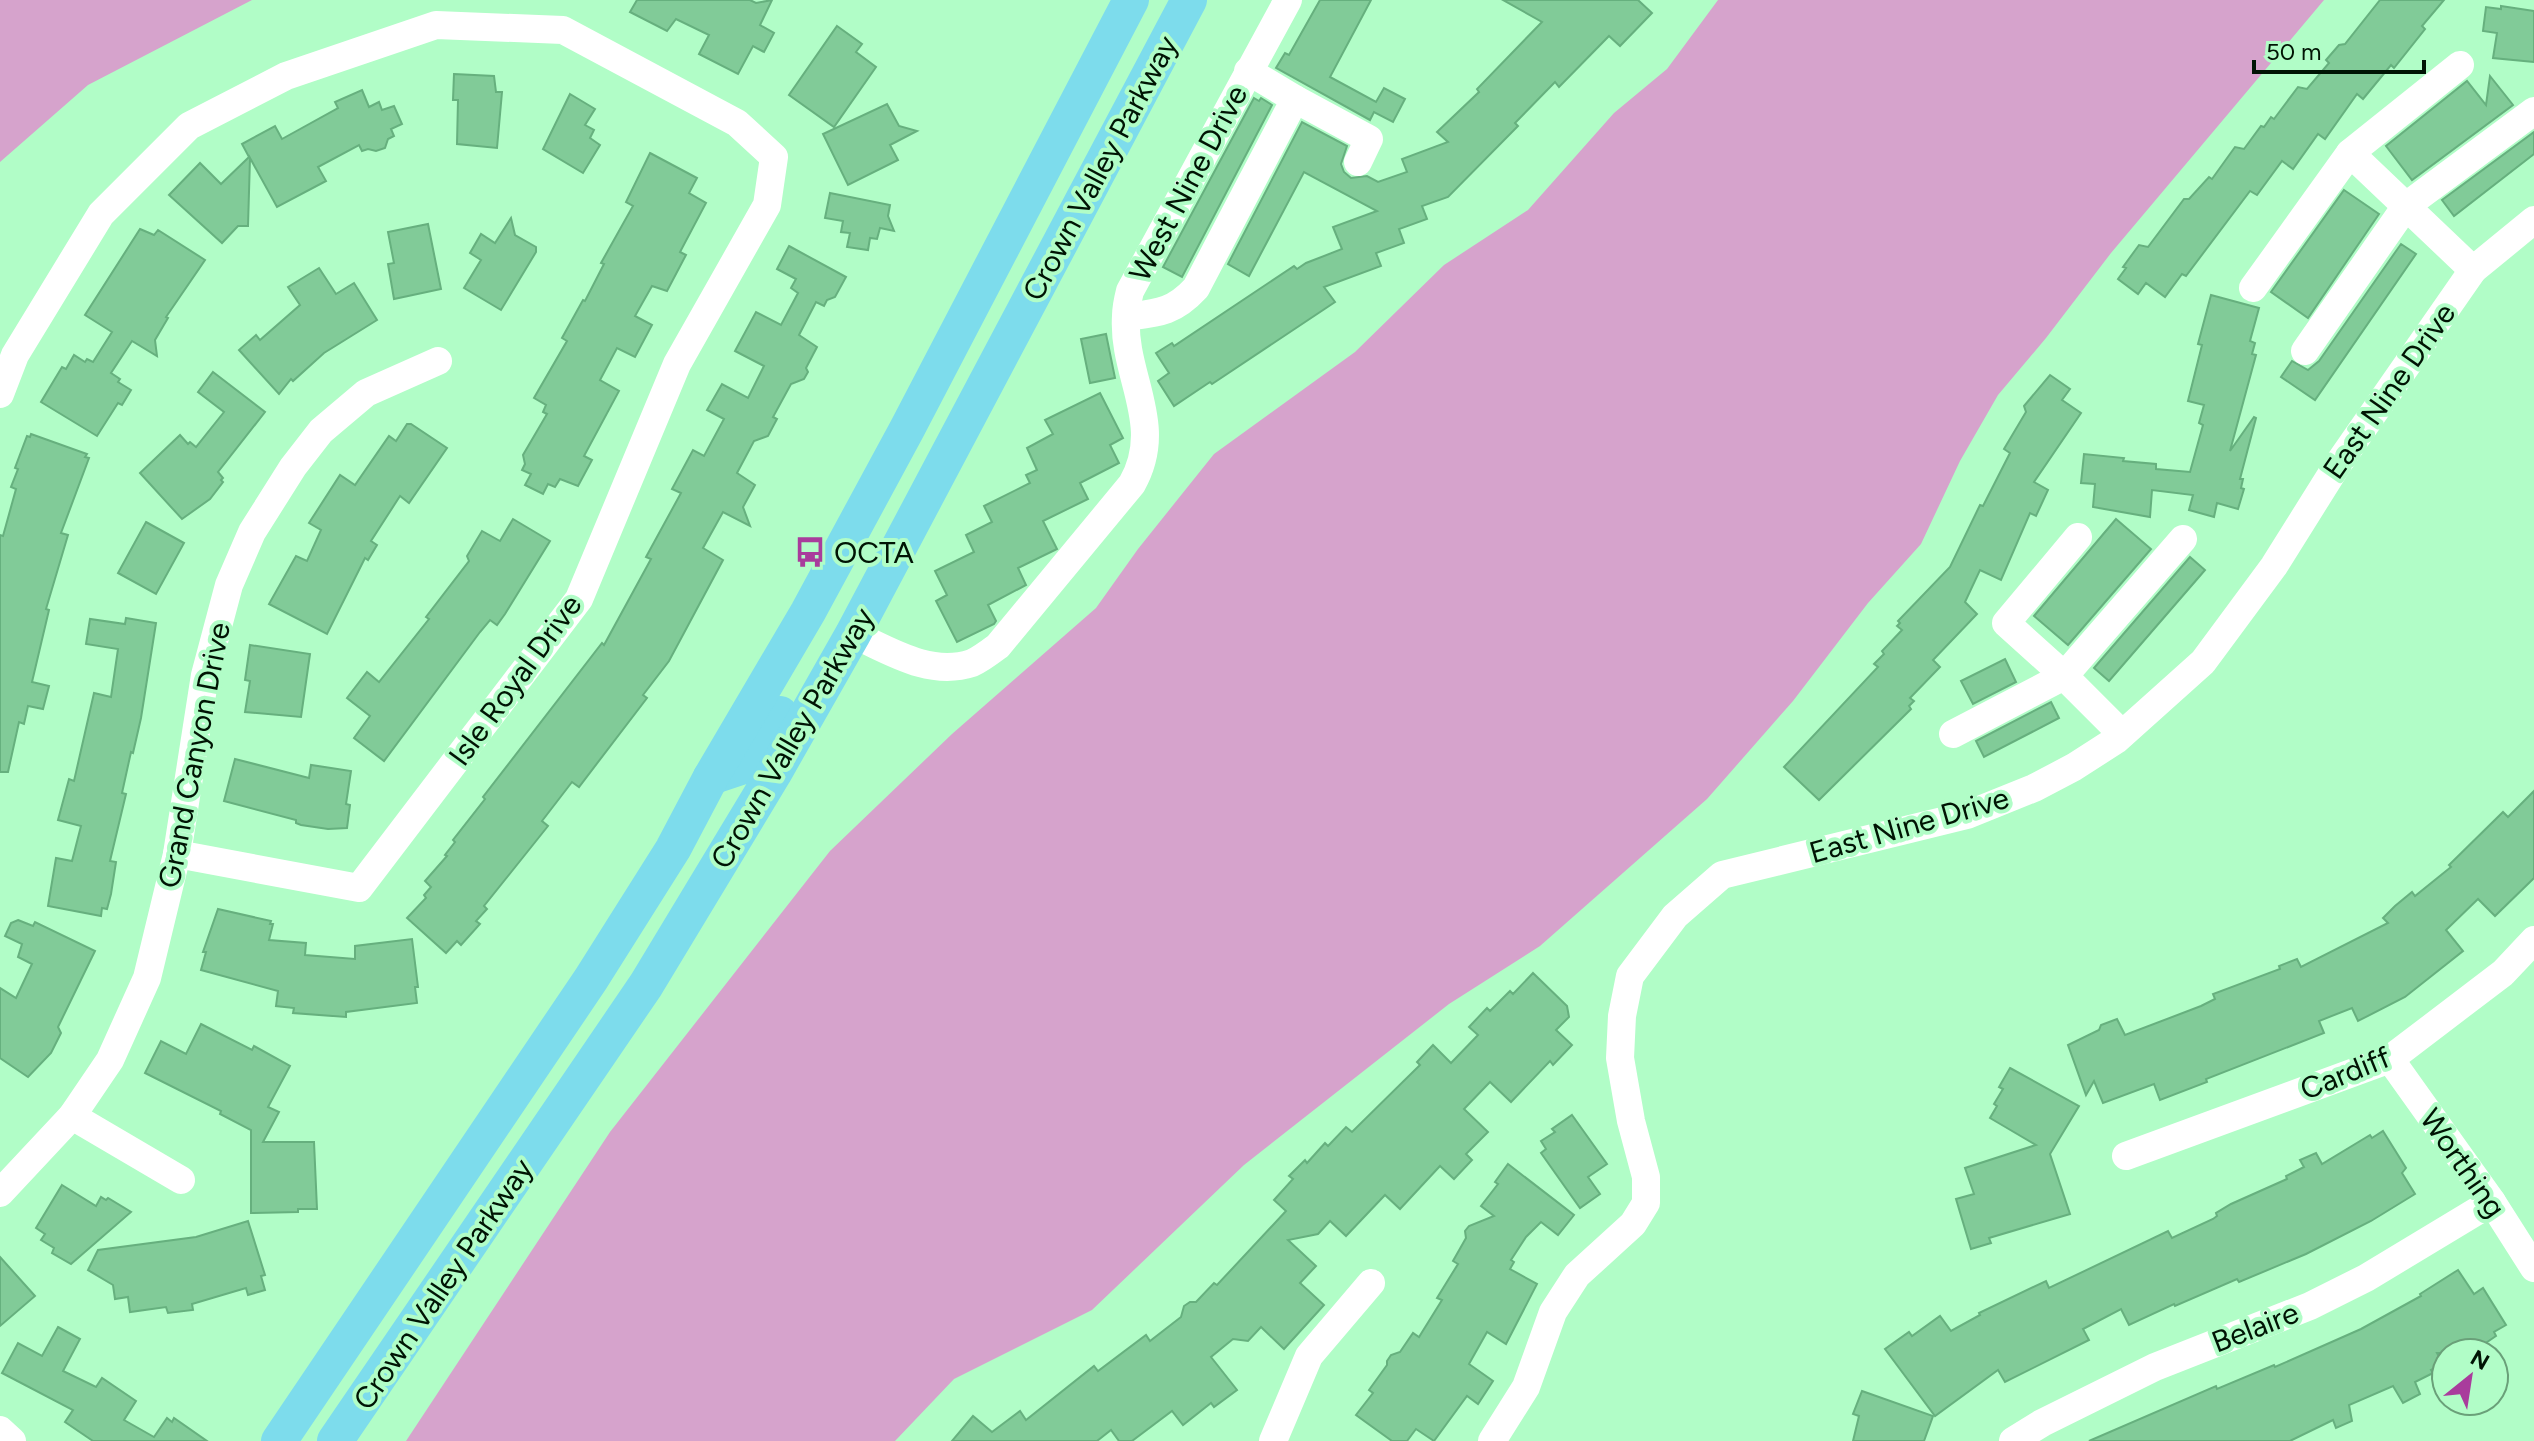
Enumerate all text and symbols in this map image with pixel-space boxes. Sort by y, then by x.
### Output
scale bar [2254,24,2424,74]
street label: Crown Valley Parkway [1014,29,1186,307]
text: 50 m [2266,37,2322,66]
street label: West Nine Drive [1121,79,1255,287]
street label: East Nine Drive [2315,296,2463,486]
place label: OCTA [834,534,914,571]
bus stop icon: OCTA [793,535,827,569]
street label: Isle Royal Drive [441,587,589,773]
street label: Crown Valley Parkway [702,601,882,875]
street label: Grand Canyon Drive [150,619,238,891]
street label: East Nine Drive [1805,779,2013,871]
street label: Cardiff [2295,1038,2395,1108]
street label: Worthing [2412,1101,2514,1225]
street label: Crown Valley Parkway [345,1151,541,1417]
street label: Belaire [2206,1294,2304,1360]
north arrow [2430,1337,2510,1417]
text: N [2466,1344,2494,1376]

